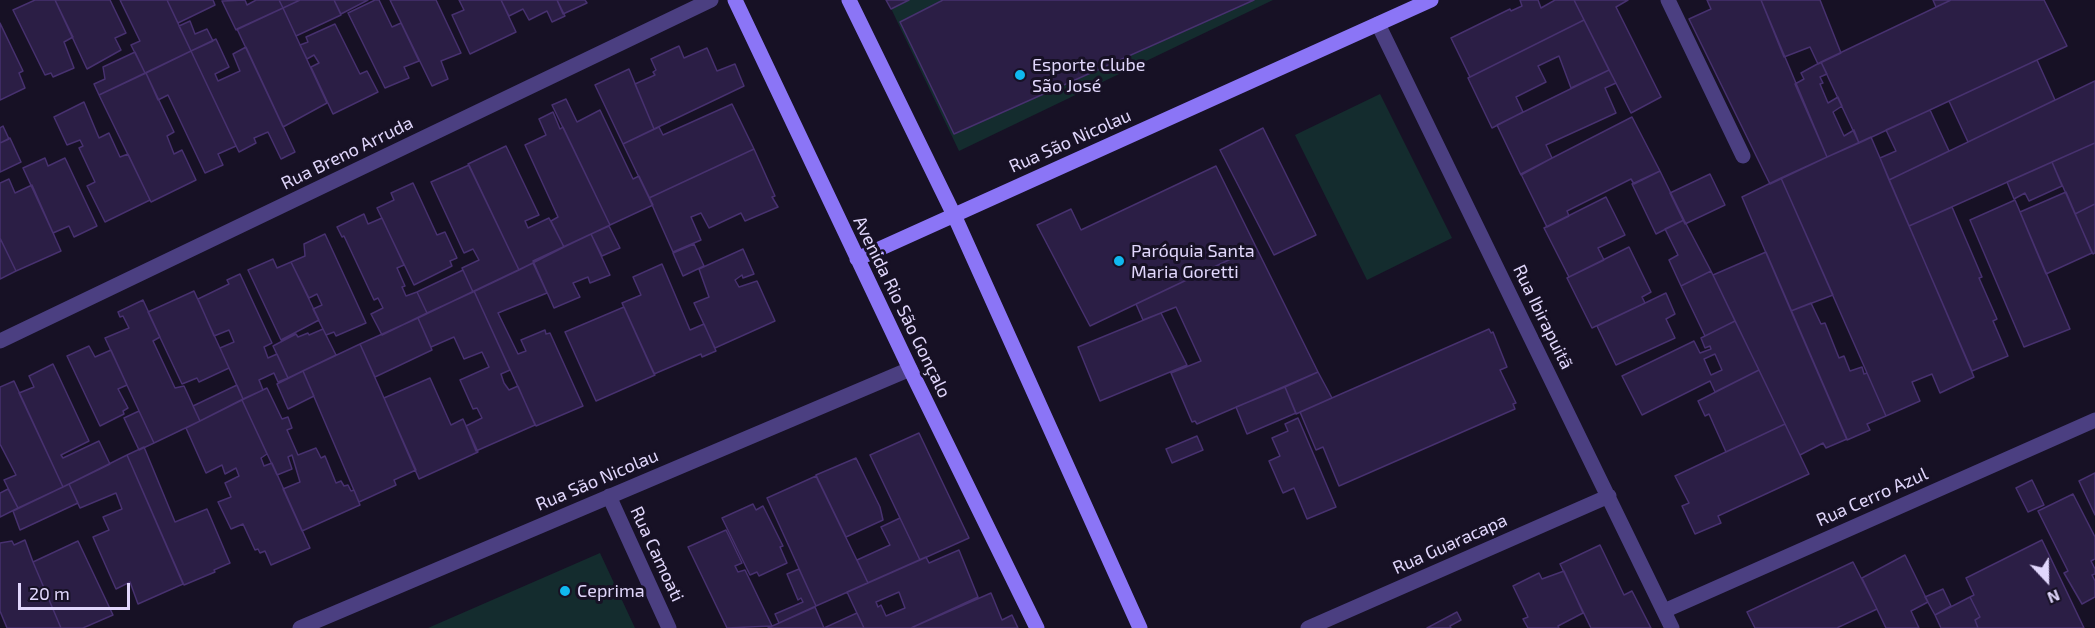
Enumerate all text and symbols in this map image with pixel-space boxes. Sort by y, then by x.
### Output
place label: Esporte Clube São José [1032,54,1145,97]
marker: Esporte Clube São José [1013,68,1027,82]
street label: Rua São Nicolau [1006,104,1134,178]
street label: Rua Breno Arruda [278,112,416,194]
street label: Avenida Rio São Gonçalo [849,213,955,401]
place label: Paróquia Santa Maria Goretti [1131,240,1255,282]
marker: Paróquia Santa Maria Goretti [1112,254,1126,268]
street label: Rua Ibirapuitã [1508,261,1578,373]
street label: Rua São Nicolau [532,444,662,516]
street label: Rua Cerro Azul [1813,463,1931,531]
street label: Rua Camoati [626,503,688,605]
street label: Rua Guaracapa [1390,509,1510,579]
north arrow [2017,550,2077,610]
scale bar [21,571,134,609]
place label: Ceprima [577,580,645,602]
text: 20 m [29,582,70,604]
marker: Ceprima [558,584,572,598]
text: N [2045,586,2063,608]

